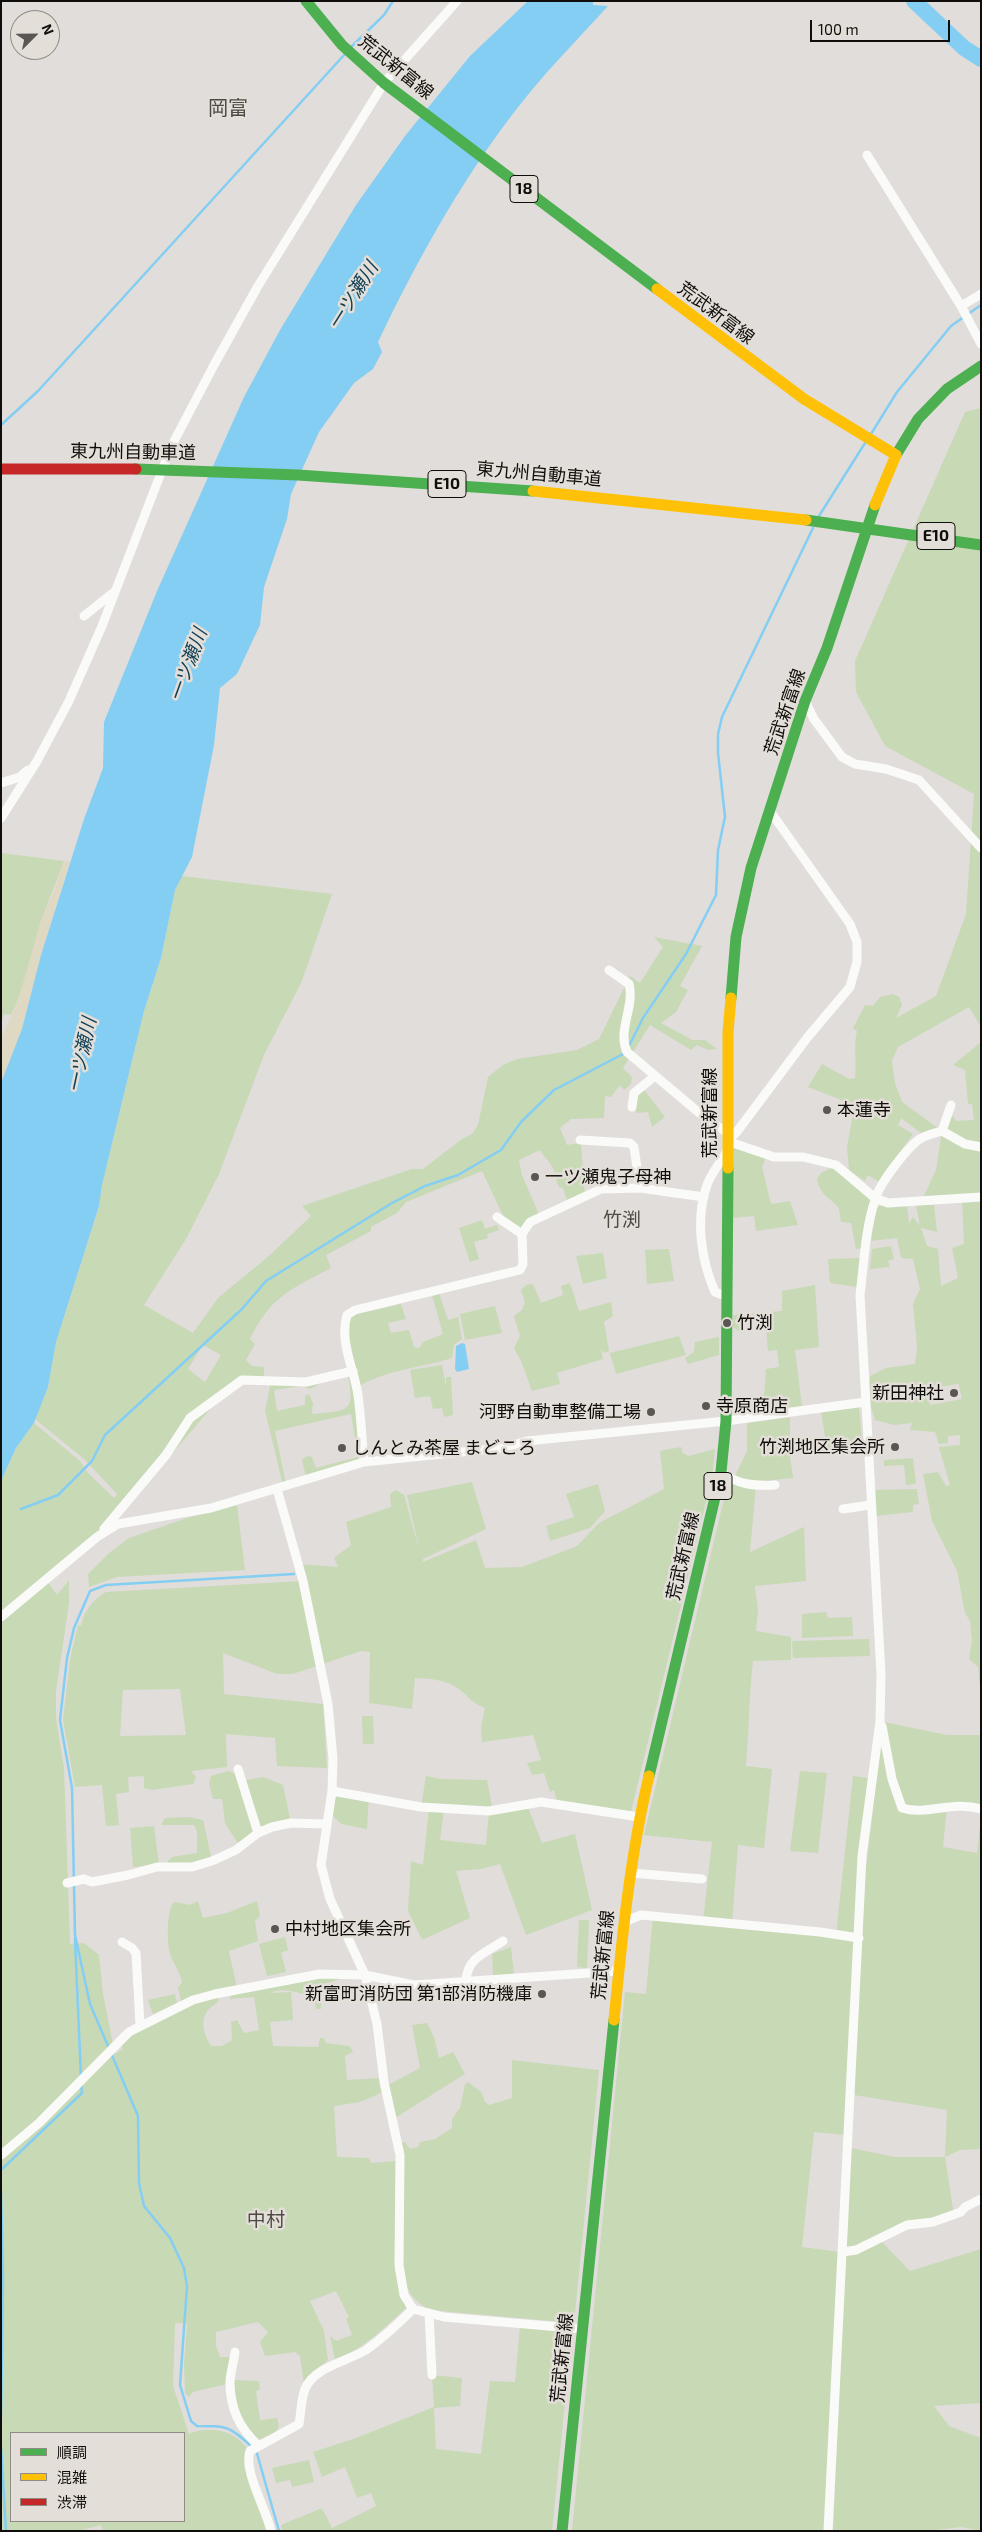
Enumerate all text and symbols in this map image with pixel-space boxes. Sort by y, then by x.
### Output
north arrow [10,10,60,60]
scale bar [812,10,952,42]
text: 100 m [818,20,859,38]
text: N [39,21,58,37]
street label: 荒武新富線 [354,30,438,104]
district label: 岡富 [208,96,248,120]
road number: 18 [510,175,538,202]
water label: 一ツ瀬川 [323,258,383,334]
street label: 荒武新富線 [674,277,758,349]
street label: 東九州自動車道 [70,440,196,464]
street label: 東九州自動車道 [475,458,603,490]
road number: E10 [428,470,466,498]
road number: E10 [917,522,955,550]
water label: 一ツ瀬川 [164,625,212,705]
street label: 荒武新富線 [760,666,810,758]
water label: 一ツ瀬川 [63,1015,101,1095]
street label: 荒武新富線 [699,1068,721,1158]
place label: 本蓮寺 [837,1099,891,1121]
marker: 本蓮寺 [821,1104,833,1116]
place label: 一ツ瀬鬼子母神 [545,1166,671,1188]
marker: 一ツ瀬鬼子母神 [529,1171,541,1183]
district label: 竹渕 [603,1209,641,1231]
place label: 竹渕 [737,1312,773,1334]
marker: 竹渕 [721,1317,733,1329]
place label: 新田神社 [872,1382,944,1404]
marker: 新田神社 [948,1387,960,1399]
place label: 寺原商店 [716,1395,788,1417]
marker: 寺原商店 [700,1400,712,1412]
place label: 河野自動車整備工場 [479,1401,641,1423]
marker: 河野自動車整備工場 [645,1406,657,1418]
place label: 竹渕地区集会所 [759,1436,885,1458]
place label: しんとみ茶屋 まどころ [352,1437,536,1459]
marker: 竹渕地区集会所 [889,1441,901,1453]
marker: しんとみ茶屋 まどころ [336,1442,348,1454]
road number: 18 [704,1472,732,1500]
street label: 荒武新富線 [662,1510,704,1602]
street label: 荒武新富線 [588,1909,618,2001]
place label: 中村地区集会所 [285,1918,411,1940]
marker: 中村地区集会所 [269,1923,281,1935]
place label: 新富町消防団 第1部消防機庫 [305,1983,532,2005]
marker: 新富町消防団 第1部消防機庫 [536,1988,548,2000]
district label: 中村 [247,2209,285,2231]
street label: 荒武新富線 [547,2312,577,2404]
legend [10,2432,185,2522]
text: 順調 [57,2443,87,2461]
text: 混雑 [57,2468,87,2486]
text: 渋滞 [57,2493,87,2511]

